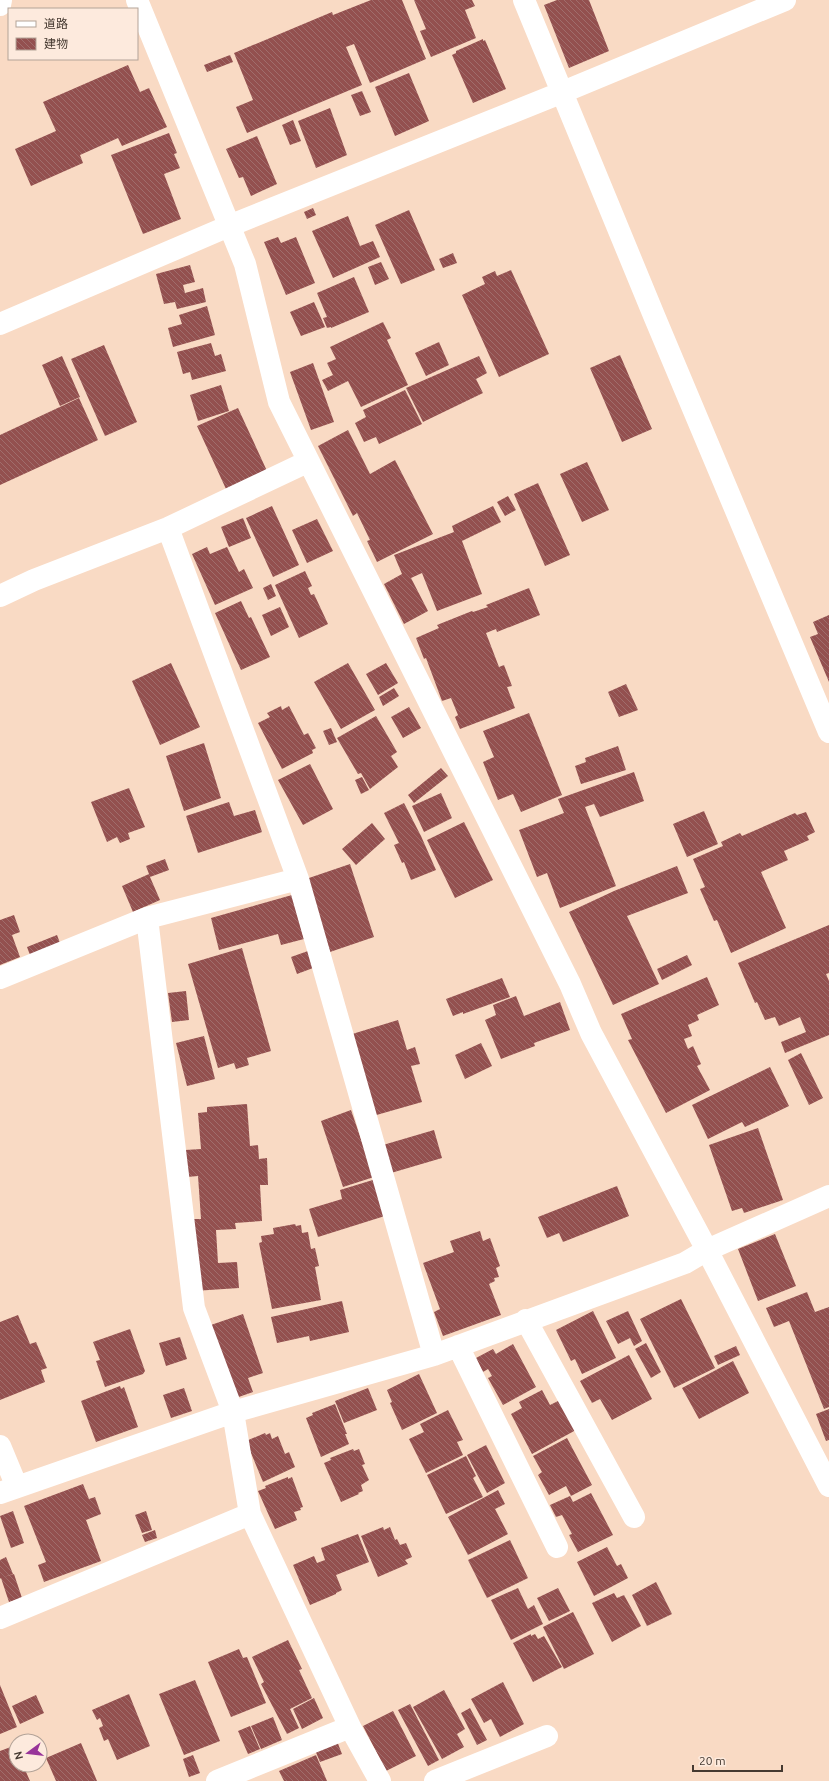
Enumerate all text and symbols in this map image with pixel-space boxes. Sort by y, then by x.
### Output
legend [8,8,138,60]
text: 道路 [44,17,68,30]
text: 建物 [44,37,68,50]
north arrow [8,1733,48,1773]
scale bar [693,1747,782,1773]
text: N [11,1750,25,1761]
text: 20 m [699,1754,726,1767]

